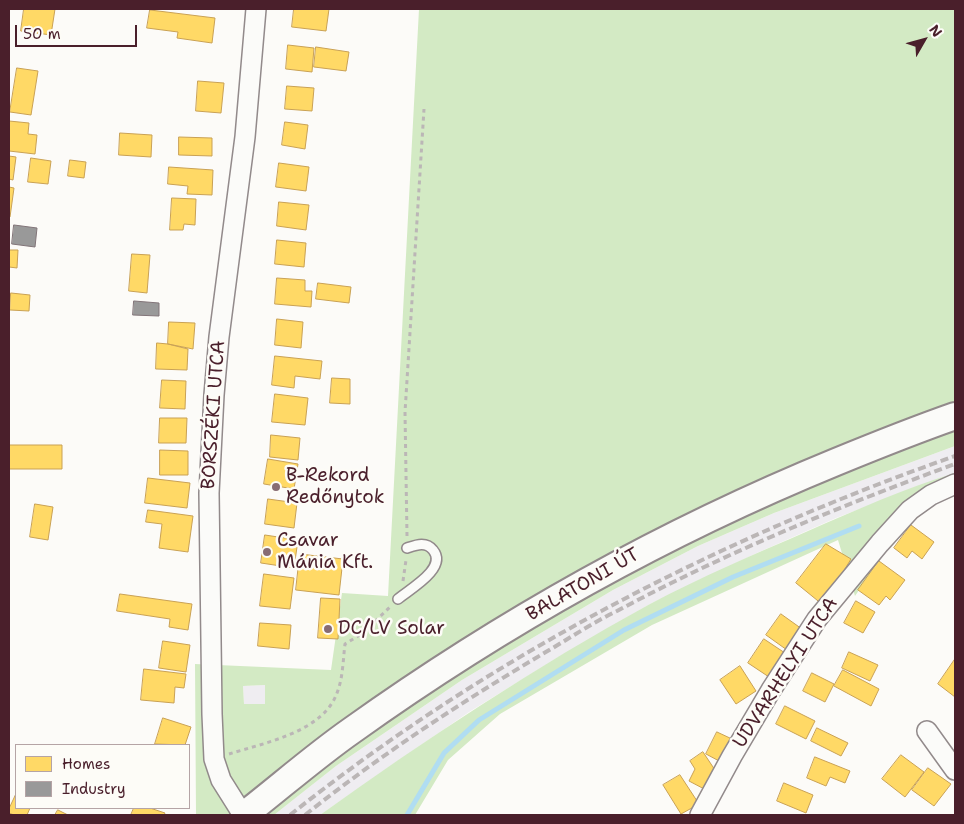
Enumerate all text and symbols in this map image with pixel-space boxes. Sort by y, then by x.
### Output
scale bar [18,15,140,47]
north arrow [899,15,949,65]
text: N [925,21,946,41]
text: 50 m [23,24,61,44]
street label: BORSZÉKI UTCA [197,340,231,490]
place label: B-Rekord Redőnytok [286,465,385,509]
marker: B-Rekord Redőnytok [270,481,282,493]
place label: Csavar Mánia Kft. [277,530,373,574]
street label: BALATONI ÚT [522,543,644,627]
marker: Csavar Mánia Kft. [261,546,273,558]
street label: UDVARHELYI UTCA [729,593,843,753]
place label: DC/LV Solar [338,618,445,640]
marker: DC/LV Solar [322,623,334,635]
legend [15,744,190,809]
text: Homes [62,754,110,774]
text: Industry [62,779,126,799]

